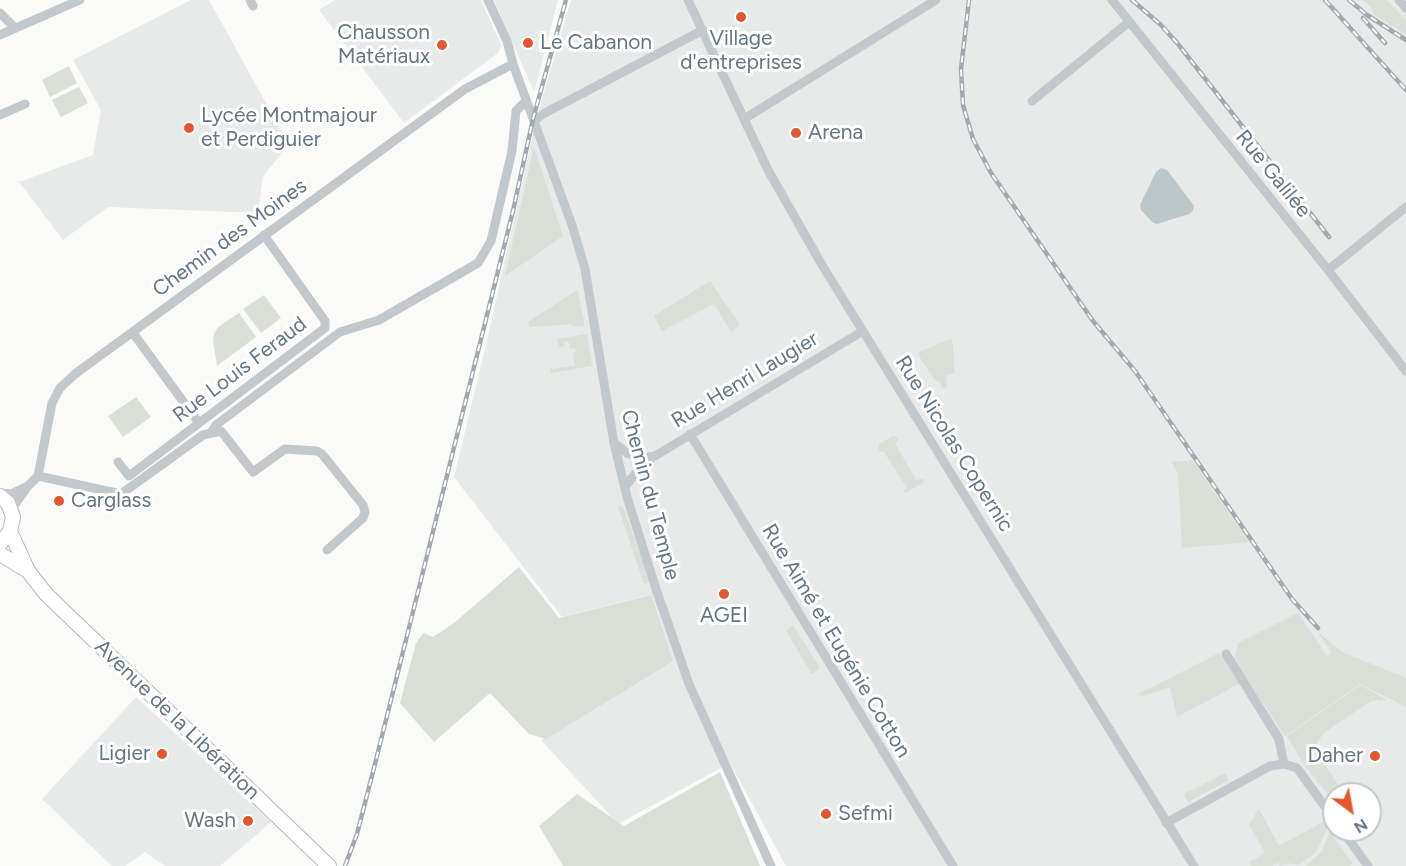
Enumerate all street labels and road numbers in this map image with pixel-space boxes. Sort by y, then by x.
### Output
street label: Rue Galilée [1230,125,1316,223]
street label: Chemin des Moines [148,174,312,302]
street label: Rue Louis Feraud [168,312,312,428]
street label: Rue Henri Laugier [667,326,823,434]
street label: Rue Nicolas Copernic [890,351,1018,537]
street label: Chemin du Temple [615,407,685,583]
street label: Rue Aimé et Eugénie Cotton [756,520,916,762]
street label: Avenue de la Libération [89,635,265,805]

